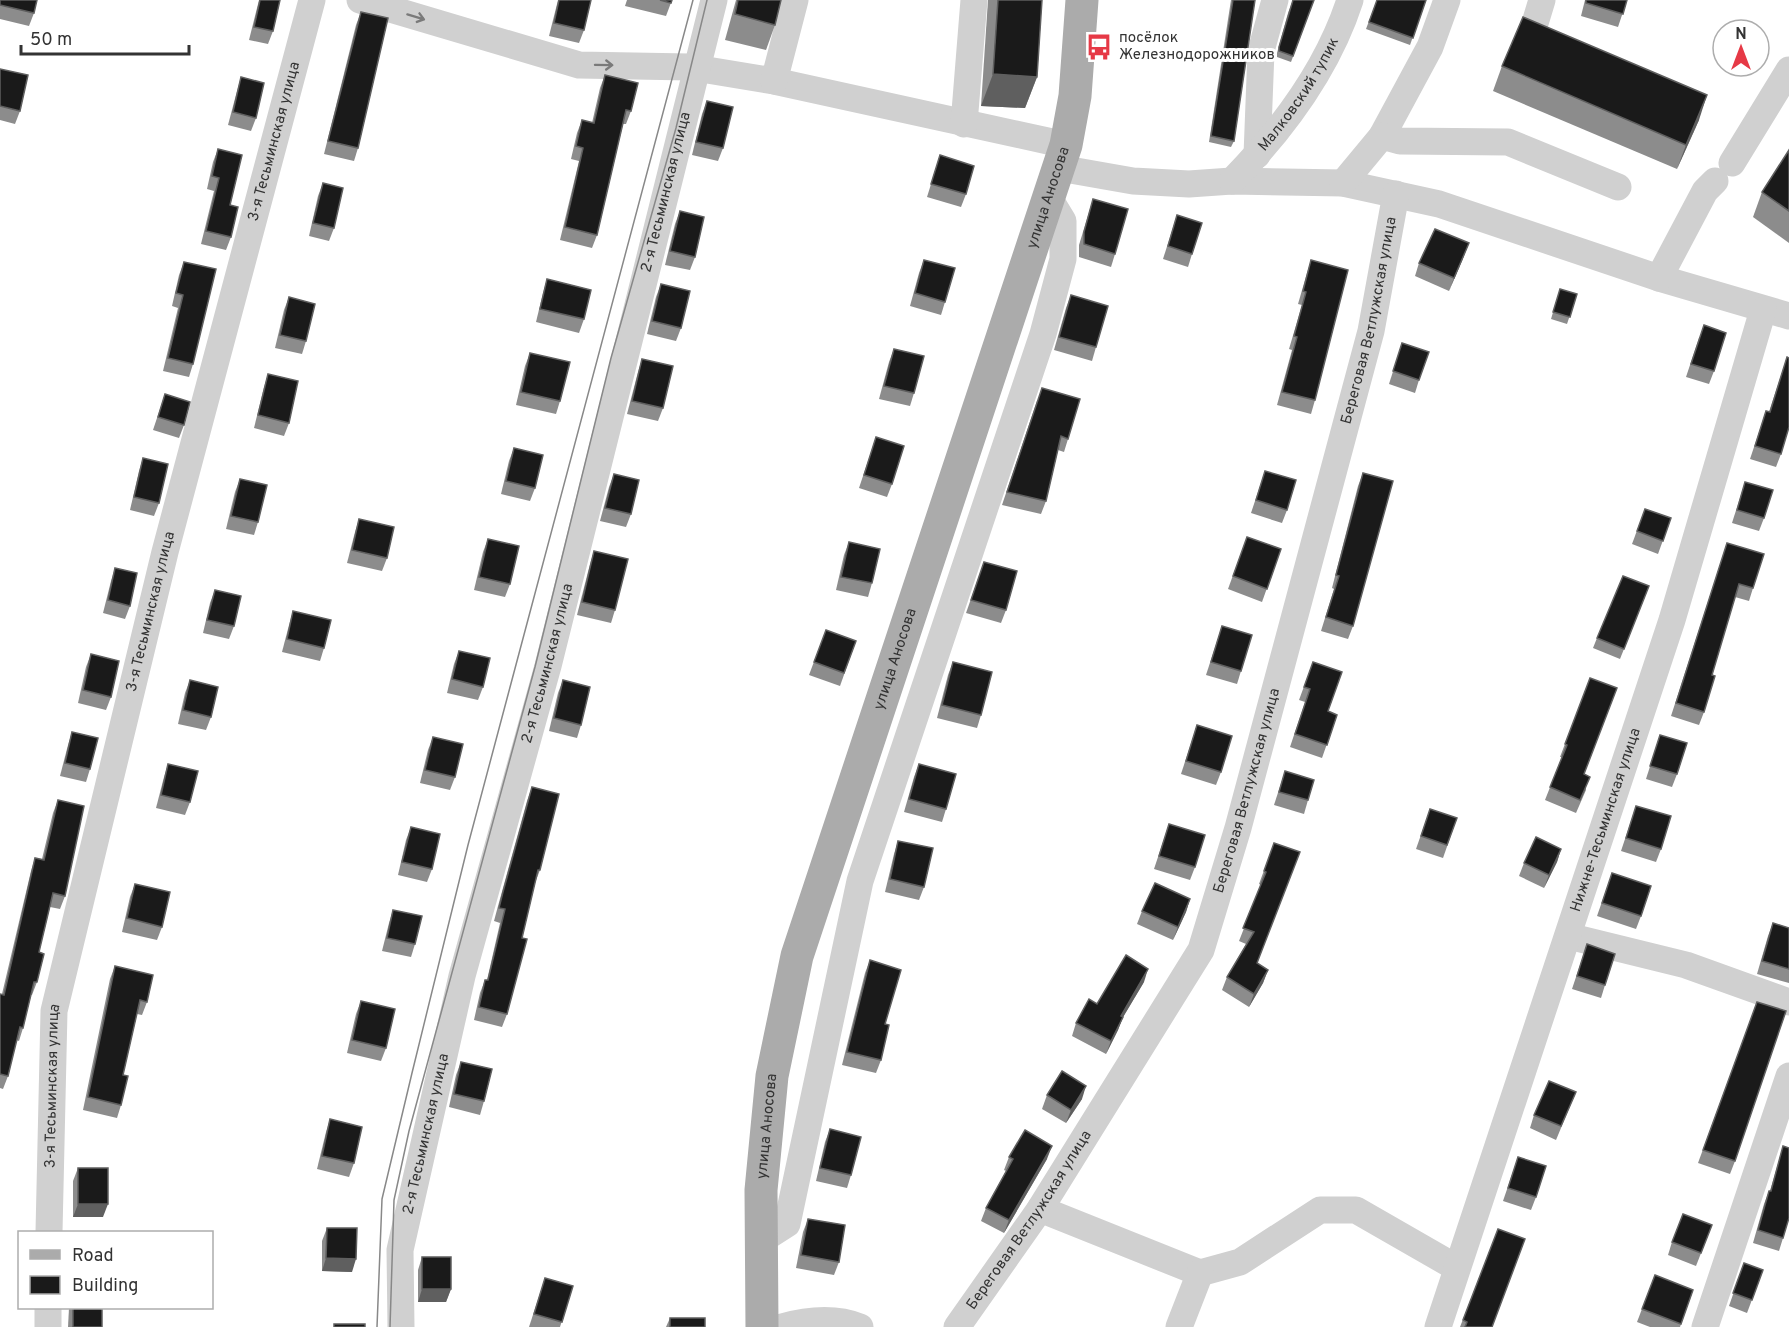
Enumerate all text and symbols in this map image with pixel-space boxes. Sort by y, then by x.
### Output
one-way arrow [406,12,425,23]
scale bar [21,18,189,56]
north arrow [1711,18,1771,78]
text: N [1735,25,1747,45]
text: 50 m [30,29,72,52]
place label: посёлок Железнодорожников [1119,29,1275,65]
bus stop icon: посёлок Железнодорожников [1084,32,1114,62]
street label: Малковский тупик [1254,34,1343,155]
street label: 3-я Тесьминская улица [244,60,305,223]
one-way arrow [594,60,614,71]
street label: 2-я Тесьминская улица [637,110,695,274]
street label: улица Аносова [1023,144,1074,251]
street label: Береговая Ветлужская улица [1337,215,1401,426]
street label: 3-я Тесьминская улица [122,529,180,694]
street label: 2-я Тесьминская улица [517,582,578,746]
street label: улица Аносова [870,606,921,712]
street label: Береговая Ветлужская улица [1209,686,1284,896]
street label: Нижне-Тесьминская улица [1566,726,1645,915]
street label: 3-я Тесьминская улица [41,1002,65,1168]
street label: 2-я Тесьминская улица [399,1052,454,1216]
street label: улица Аносова [753,1073,782,1180]
street label: Береговая Ветлужская улица [962,1127,1096,1314]
legend [18,1231,213,1309]
text: Road [72,1245,114,1268]
text: Building [72,1275,138,1298]

